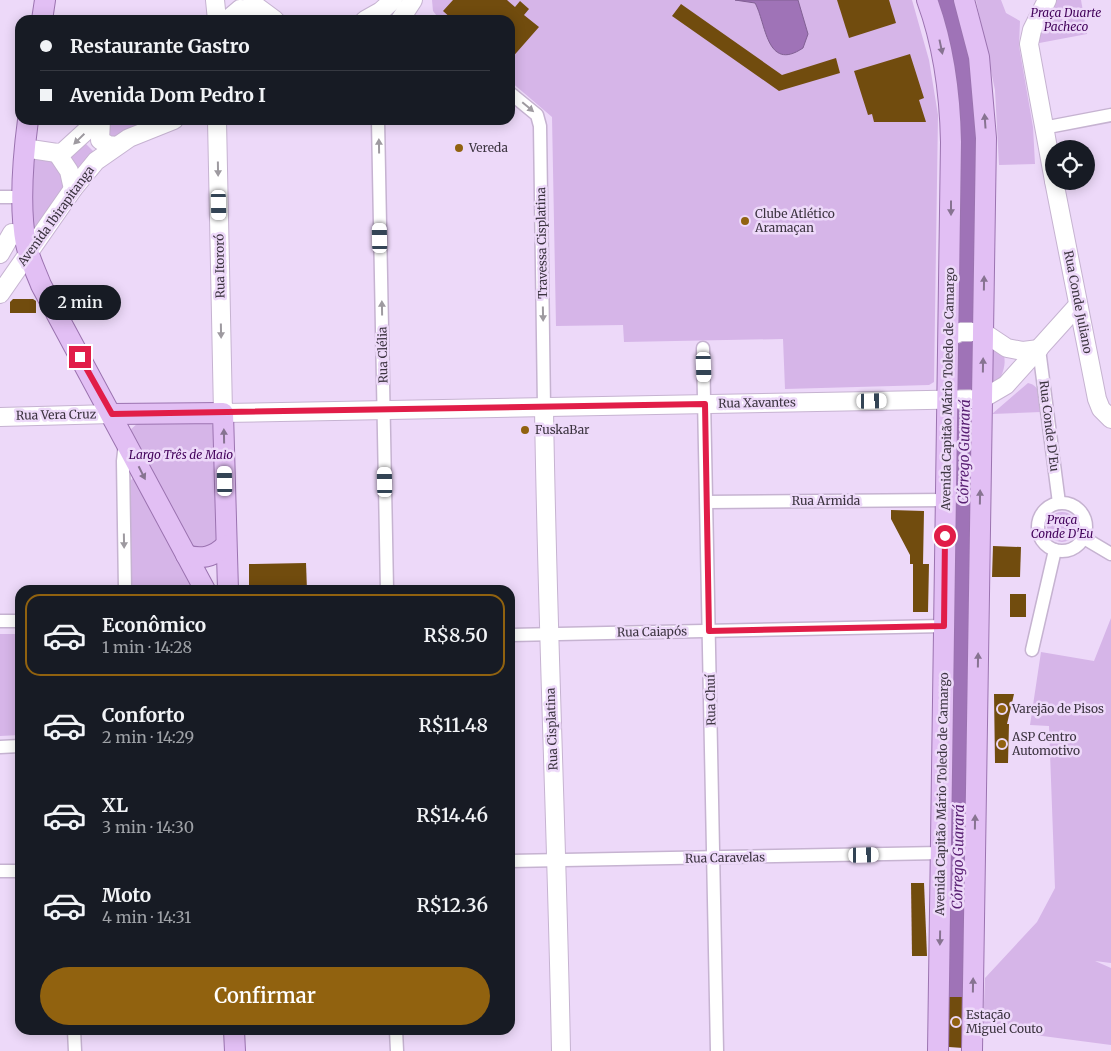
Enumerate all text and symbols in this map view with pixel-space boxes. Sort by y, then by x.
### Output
park label: Praça Duarte Pacheco [1031,5,1101,34]
text: Restaurante Gastro [70,34,250,58]
one-way arrow [937,39,945,54]
text: Avenida Dom Pedro I [70,83,266,107]
one-way arrow [521,102,534,113]
one-way arrow [981,113,989,129]
one-way arrow [73,132,85,144]
one-way arrow [375,138,383,154]
place label: Vereda [468,140,508,155]
map controls [1045,140,1095,190]
button: locate [1045,140,1095,190]
marker: Vereda [453,142,465,154]
one-way arrow [214,161,222,177]
street label: Avenida Ibirapitanga [14,162,97,269]
street label: Travessa Cisplatina [533,186,550,299]
car [211,190,226,220]
one-way arrow [947,201,955,217]
place label: Clube Atlético Aramaçan [754,206,835,235]
marker: Clube Atlético Aramaçan [739,215,751,227]
car [372,223,387,253]
street label: Rua Itororó [211,234,228,298]
street label: Rua Conde Juliano [1061,249,1096,355]
street label: Avenida Capitão Mário Toledo de Camargo [938,267,957,512]
one-way arrow [980,275,988,291]
callout: 2 min [39,284,121,320]
text: 2 min [57,292,103,312]
one-way arrow [378,300,386,316]
one-way arrow [539,307,547,323]
one-way arrow [218,323,226,339]
street label: Rua Clélia [374,326,390,384]
route end [69,346,91,368]
car [695,352,712,382]
one-way arrow [979,357,987,373]
street label: Rua Conde D'Eu [1036,380,1063,473]
car [856,393,887,409]
street label: Rua Xavantes [718,394,796,411]
water label: Córrego Guarará [954,399,974,505]
street label: Rua Vera Cruz [16,406,97,423]
place label: FuskaBar [535,422,590,437]
marker: FuskaBar [519,424,531,436]
one-way arrow [220,428,228,444]
park label: Largo Três de Maio [129,447,233,462]
one-way arrow [138,466,146,480]
car [217,466,232,496]
car [377,467,392,497]
one-way arrow [976,489,984,505]
street label: Rua Armida [792,493,861,508]
park label: Praça Conde D'Eu [1031,512,1093,541]
route start [934,525,956,547]
one-way arrow [120,533,128,549]
icon: car [42,613,87,658]
text: Econômico [102,613,206,637]
text: R$8.50 [424,623,488,647]
street label: Rua Caiapós [617,623,687,640]
text: 1 min · 14:28 [102,637,192,657]
one-way arrow [974,652,982,668]
street label: Avenida Capitão Mário Toledo de Camargo [932,672,951,917]
street label: Rua Chuí [703,673,718,726]
street label: Rua Cisplatina [543,687,560,771]
place label: Varejão de Pisos [1011,701,1104,716]
icon: car [42,703,87,748]
text: Conforto [102,703,185,727]
marker: Varejão de Pisos [996,703,1008,715]
text: R$11.48 [419,713,488,737]
text: 2 min · 14:29 [102,727,194,747]
place label: ASP Centro Automotivo [1011,729,1080,758]
marker: ASP Centro Automotivo [996,738,1008,750]
icon: car [42,793,87,838]
text: XL [102,793,128,817]
text: R$14.46 [416,803,488,827]
water label: Córrego Guarará [948,804,968,910]
one-way arrow [971,814,979,830]
text: 3 min · 14:30 [102,817,194,837]
car [848,847,879,863]
street label: Rua Caravelas [685,849,765,866]
icon: car [42,883,87,928]
text: Moto [102,883,151,907]
text: R$12.36 [416,893,488,917]
text: 4 min · 14:31 [102,907,191,927]
one-way arrow [936,930,944,946]
button: Confirmar [40,967,490,1025]
one-way arrow [969,977,977,993]
place label: Estação Miguel Couto [966,1007,1043,1036]
marker: Estação Miguel Couto [950,1016,962,1028]

